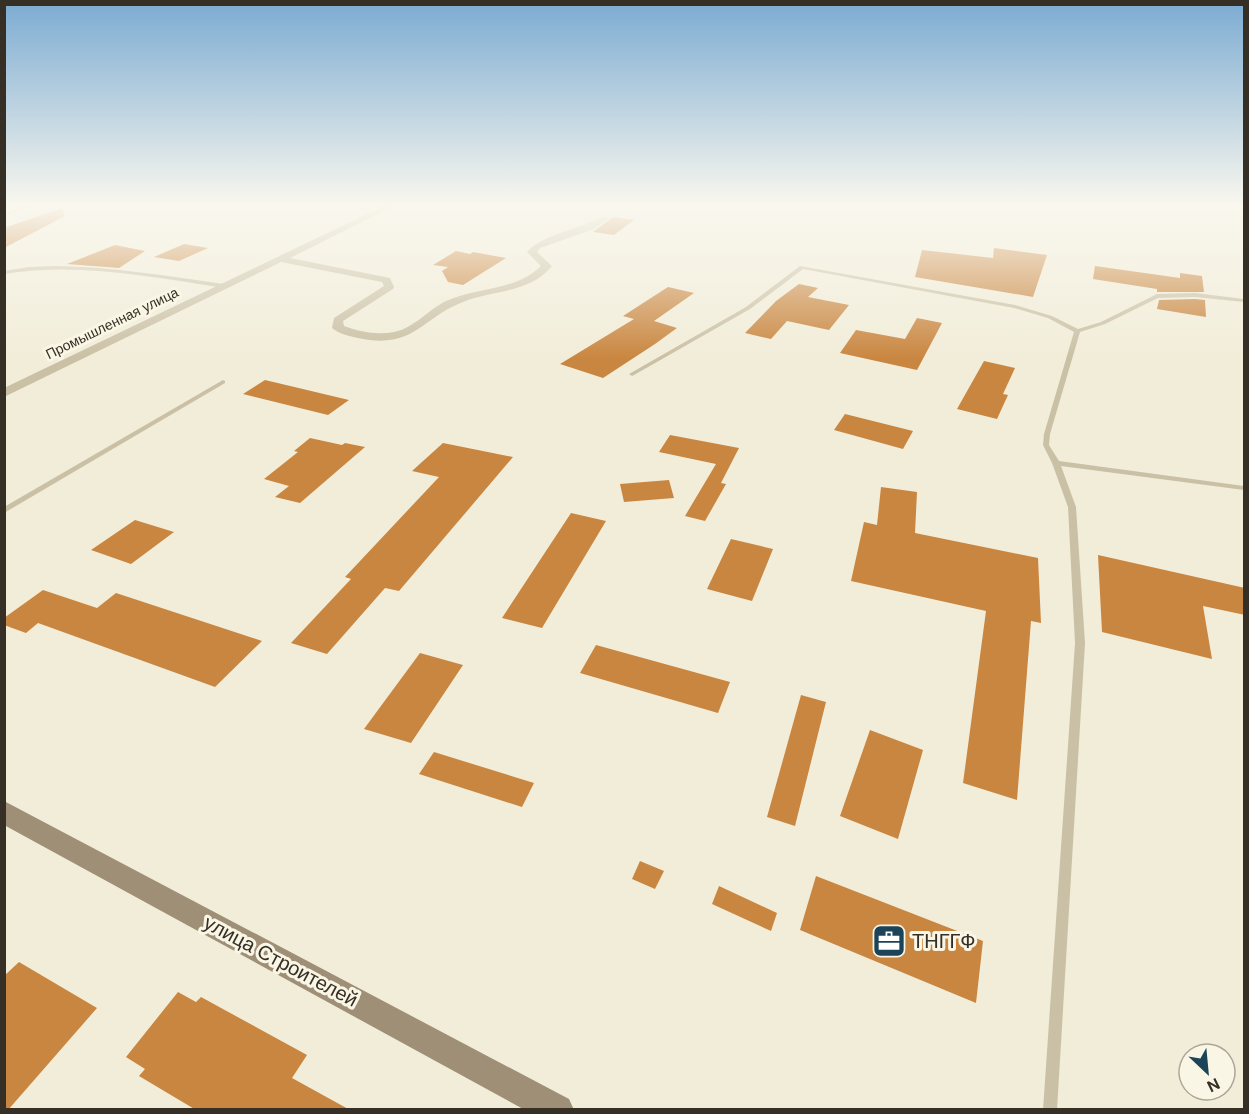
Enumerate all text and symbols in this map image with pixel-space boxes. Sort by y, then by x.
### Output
street label: Промышленная улица [43,283,182,363]
street label: улица Строителей [200,909,362,1013]
office icon: ТНГГФ [871,923,907,959]
place label: ТНГГФ [912,928,976,954]
north arrow [1177,1042,1237,1102]
text: N [1204,1073,1223,1097]

